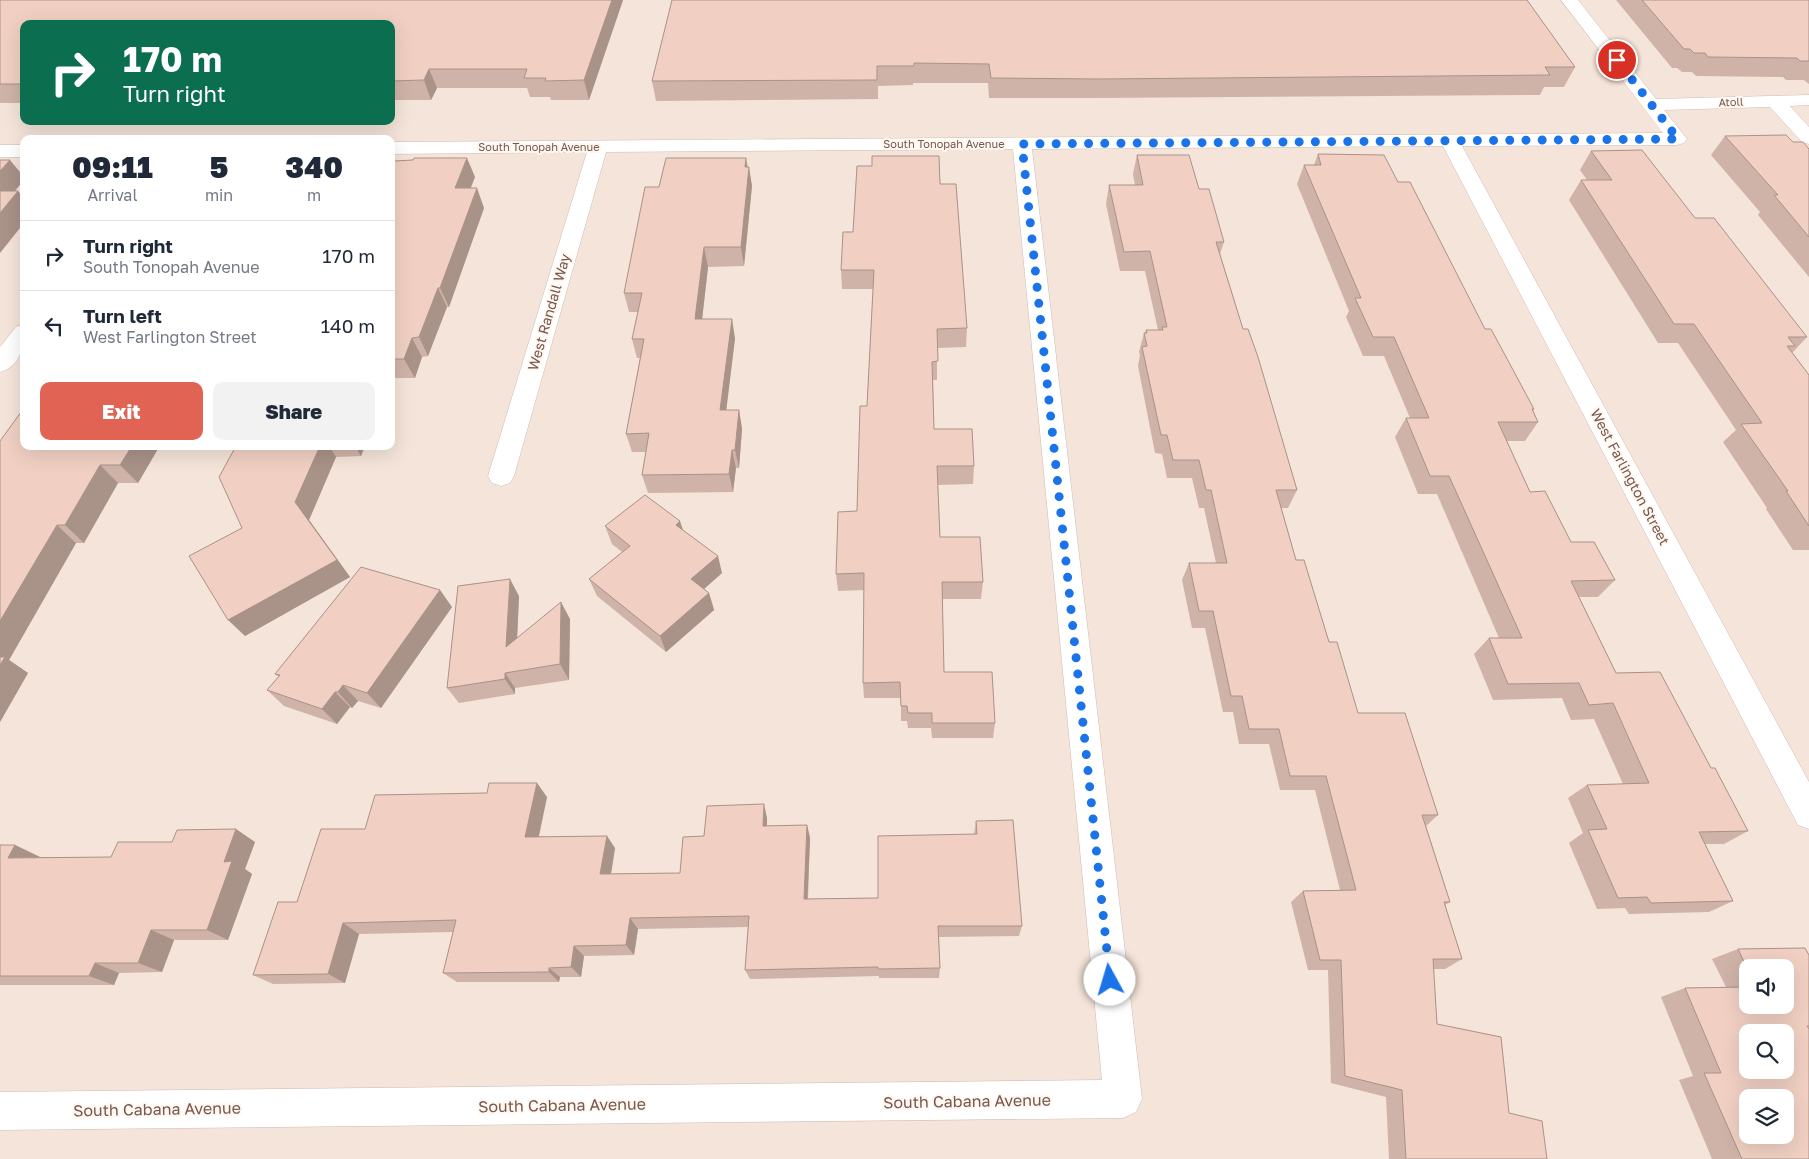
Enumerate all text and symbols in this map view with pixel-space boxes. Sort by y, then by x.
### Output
text: 170 m [123,38,222,80]
pin [1596,39,1638,81]
icon: right [40,40,105,105]
icon: arrive [1603,46,1631,74]
text: Turn right [123,80,226,107]
street label: Atoll [1718,95,1744,108]
street label: South Tonopah Avenue [883,137,1005,150]
street label: South Tonopah Avenue [478,140,600,153]
text: 09:11 [72,149,153,185]
text: 5 [210,149,229,185]
text: 340 [285,149,343,185]
text: Arrival [87,185,138,205]
text: min [205,185,233,205]
text: m [307,185,321,205]
text: Turn right [83,234,173,257]
icon: right [40,242,68,270]
text: 170 m [322,244,375,267]
street label: West Randall Way [524,251,573,372]
text: South Tonopah Avenue [83,257,259,277]
text: Turn left [83,304,162,327]
icon: left [40,312,68,340]
text: 140 m [321,314,375,337]
text: West Farlington Street [83,327,257,347]
button: Exit [40,382,203,440]
button: Share [213,382,375,440]
street label: West Farlington Street [1587,406,1674,548]
position arrow [1083,953,1135,1005]
map controls [1739,959,1794,1144]
button: sound [1739,959,1794,1014]
button: search [1739,1024,1794,1079]
button: layers [1739,1089,1794,1144]
street label: South Cabana Avenue [883,1090,1051,1112]
street label: South Cabana Avenue [478,1094,646,1116]
street label: South Cabana Avenue [73,1098,241,1120]

